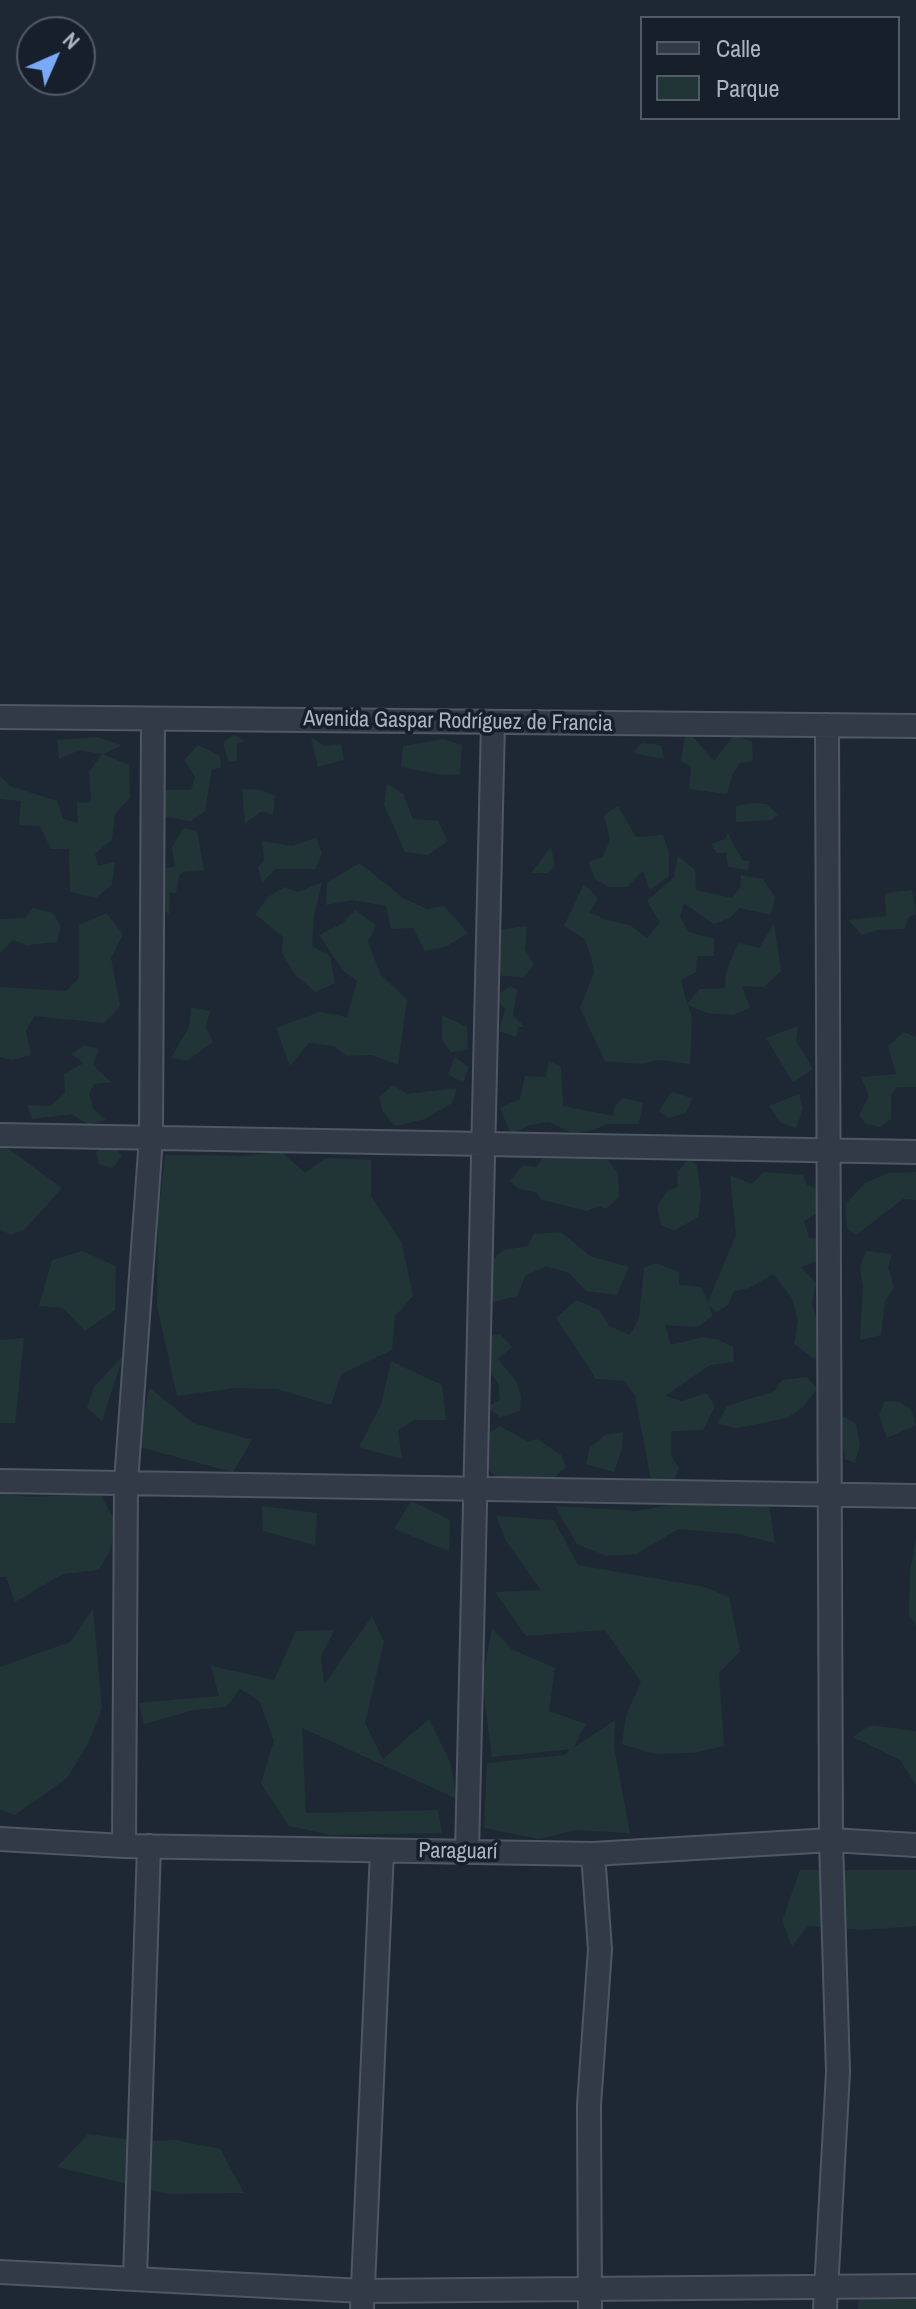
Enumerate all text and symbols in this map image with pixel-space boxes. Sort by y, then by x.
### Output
north arrow [16,16,96,96]
legend [640,16,900,120]
text: N [56,25,87,56]
text: Calle [716,32,761,64]
text: Parque [716,72,779,104]
street label: Avenida Gaspar Rodríguez de Francia [303,706,613,738]
street label: Paraguarí [418,1838,498,1866]

